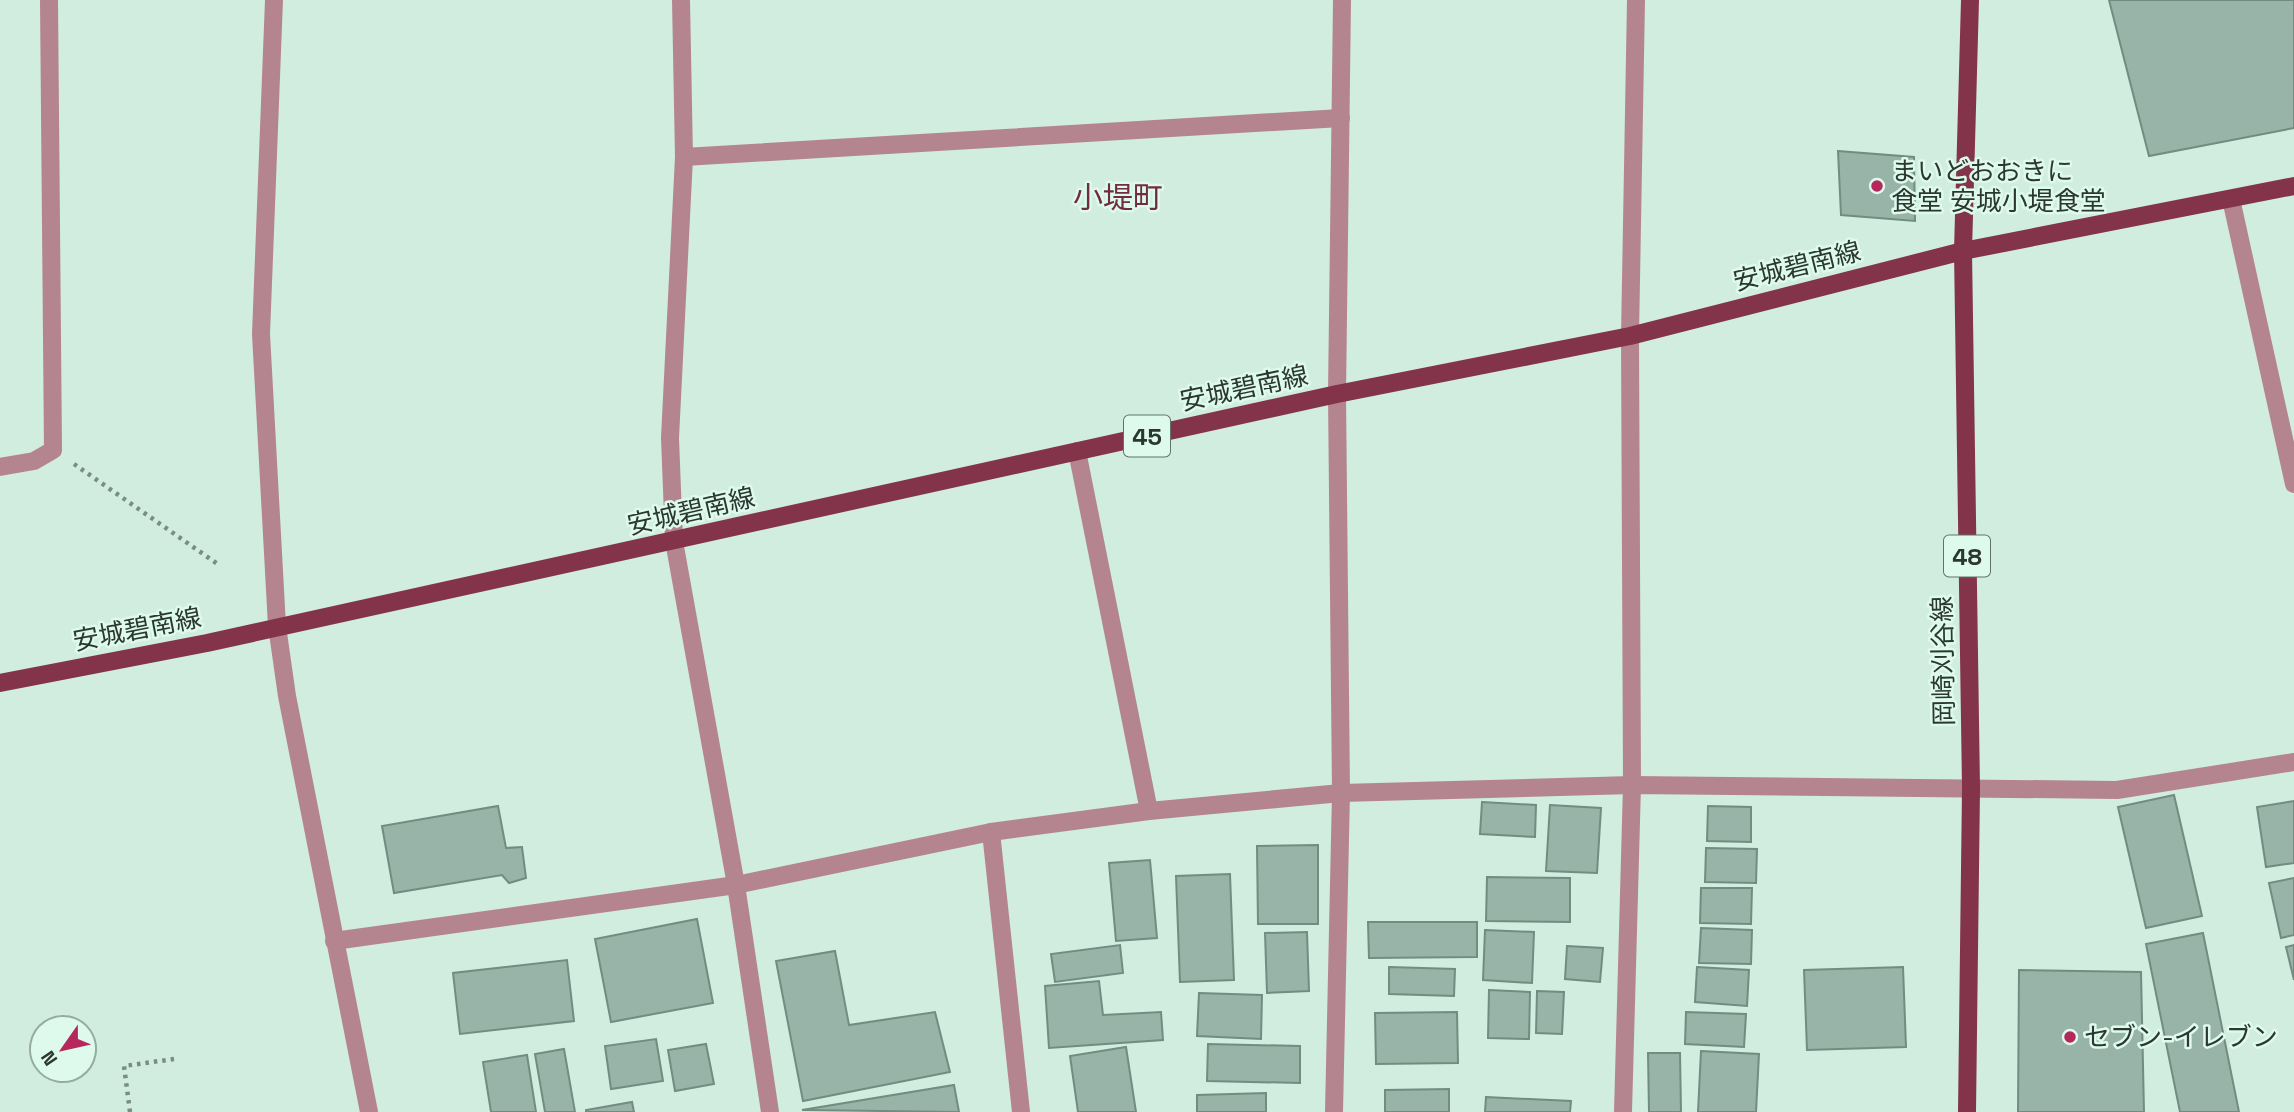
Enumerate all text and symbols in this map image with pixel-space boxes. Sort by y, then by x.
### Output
place label: まいどおおきに 食堂 安城小堤食堂 [1891,154,2106,218]
district label: 小堤町 [1073,178,1163,217]
marker: まいどおおきに 食堂 安城小堤食堂 [1869,178,1885,194]
street label: 安城碧南線 [1730,234,1864,298]
street label: 安城碧南線 [1177,358,1311,418]
road number: 45 [1124,416,1170,456]
street label: 安城碧南線 [624,480,758,542]
road number: 48 [1944,536,1990,576]
street label: 岡崎刈谷線 [1925,596,1961,726]
street label: 安城碧南線 [70,600,204,658]
north arrow [28,1014,98,1084]
place label: セブン-イレブン [2084,1020,2278,1054]
marker: セブン-イレブン [2062,1029,2078,1045]
text: N [35,1046,63,1070]

